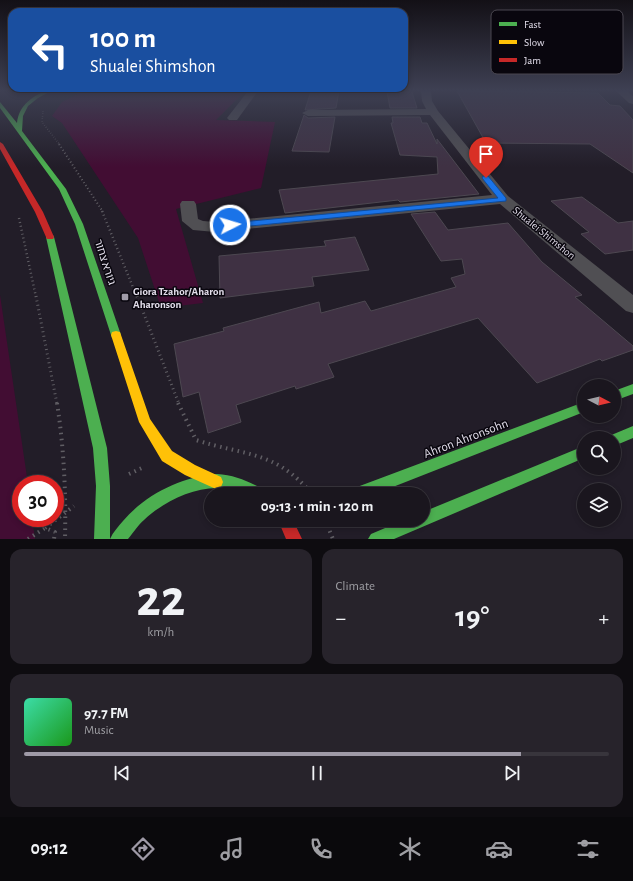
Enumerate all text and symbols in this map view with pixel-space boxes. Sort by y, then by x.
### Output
legend [491,10,623,74]
text: Fast [524,19,542,30]
icon: left [24,24,76,76]
text: 100 m [90,25,156,53]
text: Slow [524,37,545,48]
text: Jam [524,55,541,66]
text: Shualei Shimshon [90,58,216,76]
pin [469,137,503,178]
icon: arrive [475,143,497,165]
position arrow [209,204,251,246]
street label: Shualei Shimshon [511,205,577,261]
street label: גיורא צחור [93,238,117,286]
place label: Giora Tzahor/Aharon Aharonson [133,286,224,310]
marker: Giora Tzahor/Aharon Aharonson [120,292,130,302]
north arrow [577,379,621,423]
map controls [577,379,621,527]
street label: Ahron Ahronsohn [422,417,510,461]
button: search [577,431,621,475]
speed limit sign: 30 [12,475,64,527]
button: layers [577,483,621,527]
text: 09:13 · 1 min · 120 m [261,499,373,514]
text: 22 [136,573,185,625]
text: Climate [336,580,375,593]
text: 19° [455,602,489,632]
text: − [336,607,346,629]
text: + [598,607,609,629]
text: km/h [147,626,174,639]
text: 97.7 FM [84,706,129,721]
text: Music [84,724,114,737]
icon: previous [111,762,133,784]
icon: pause [306,762,328,784]
icon: next [501,762,523,784]
icon: directions [129,835,157,863]
icon: music [218,835,246,863]
icon: phone [307,835,335,863]
icon: climate [396,835,424,863]
icon: car [485,835,513,863]
icon: filters [574,835,602,863]
text: 09:12 [31,840,68,858]

